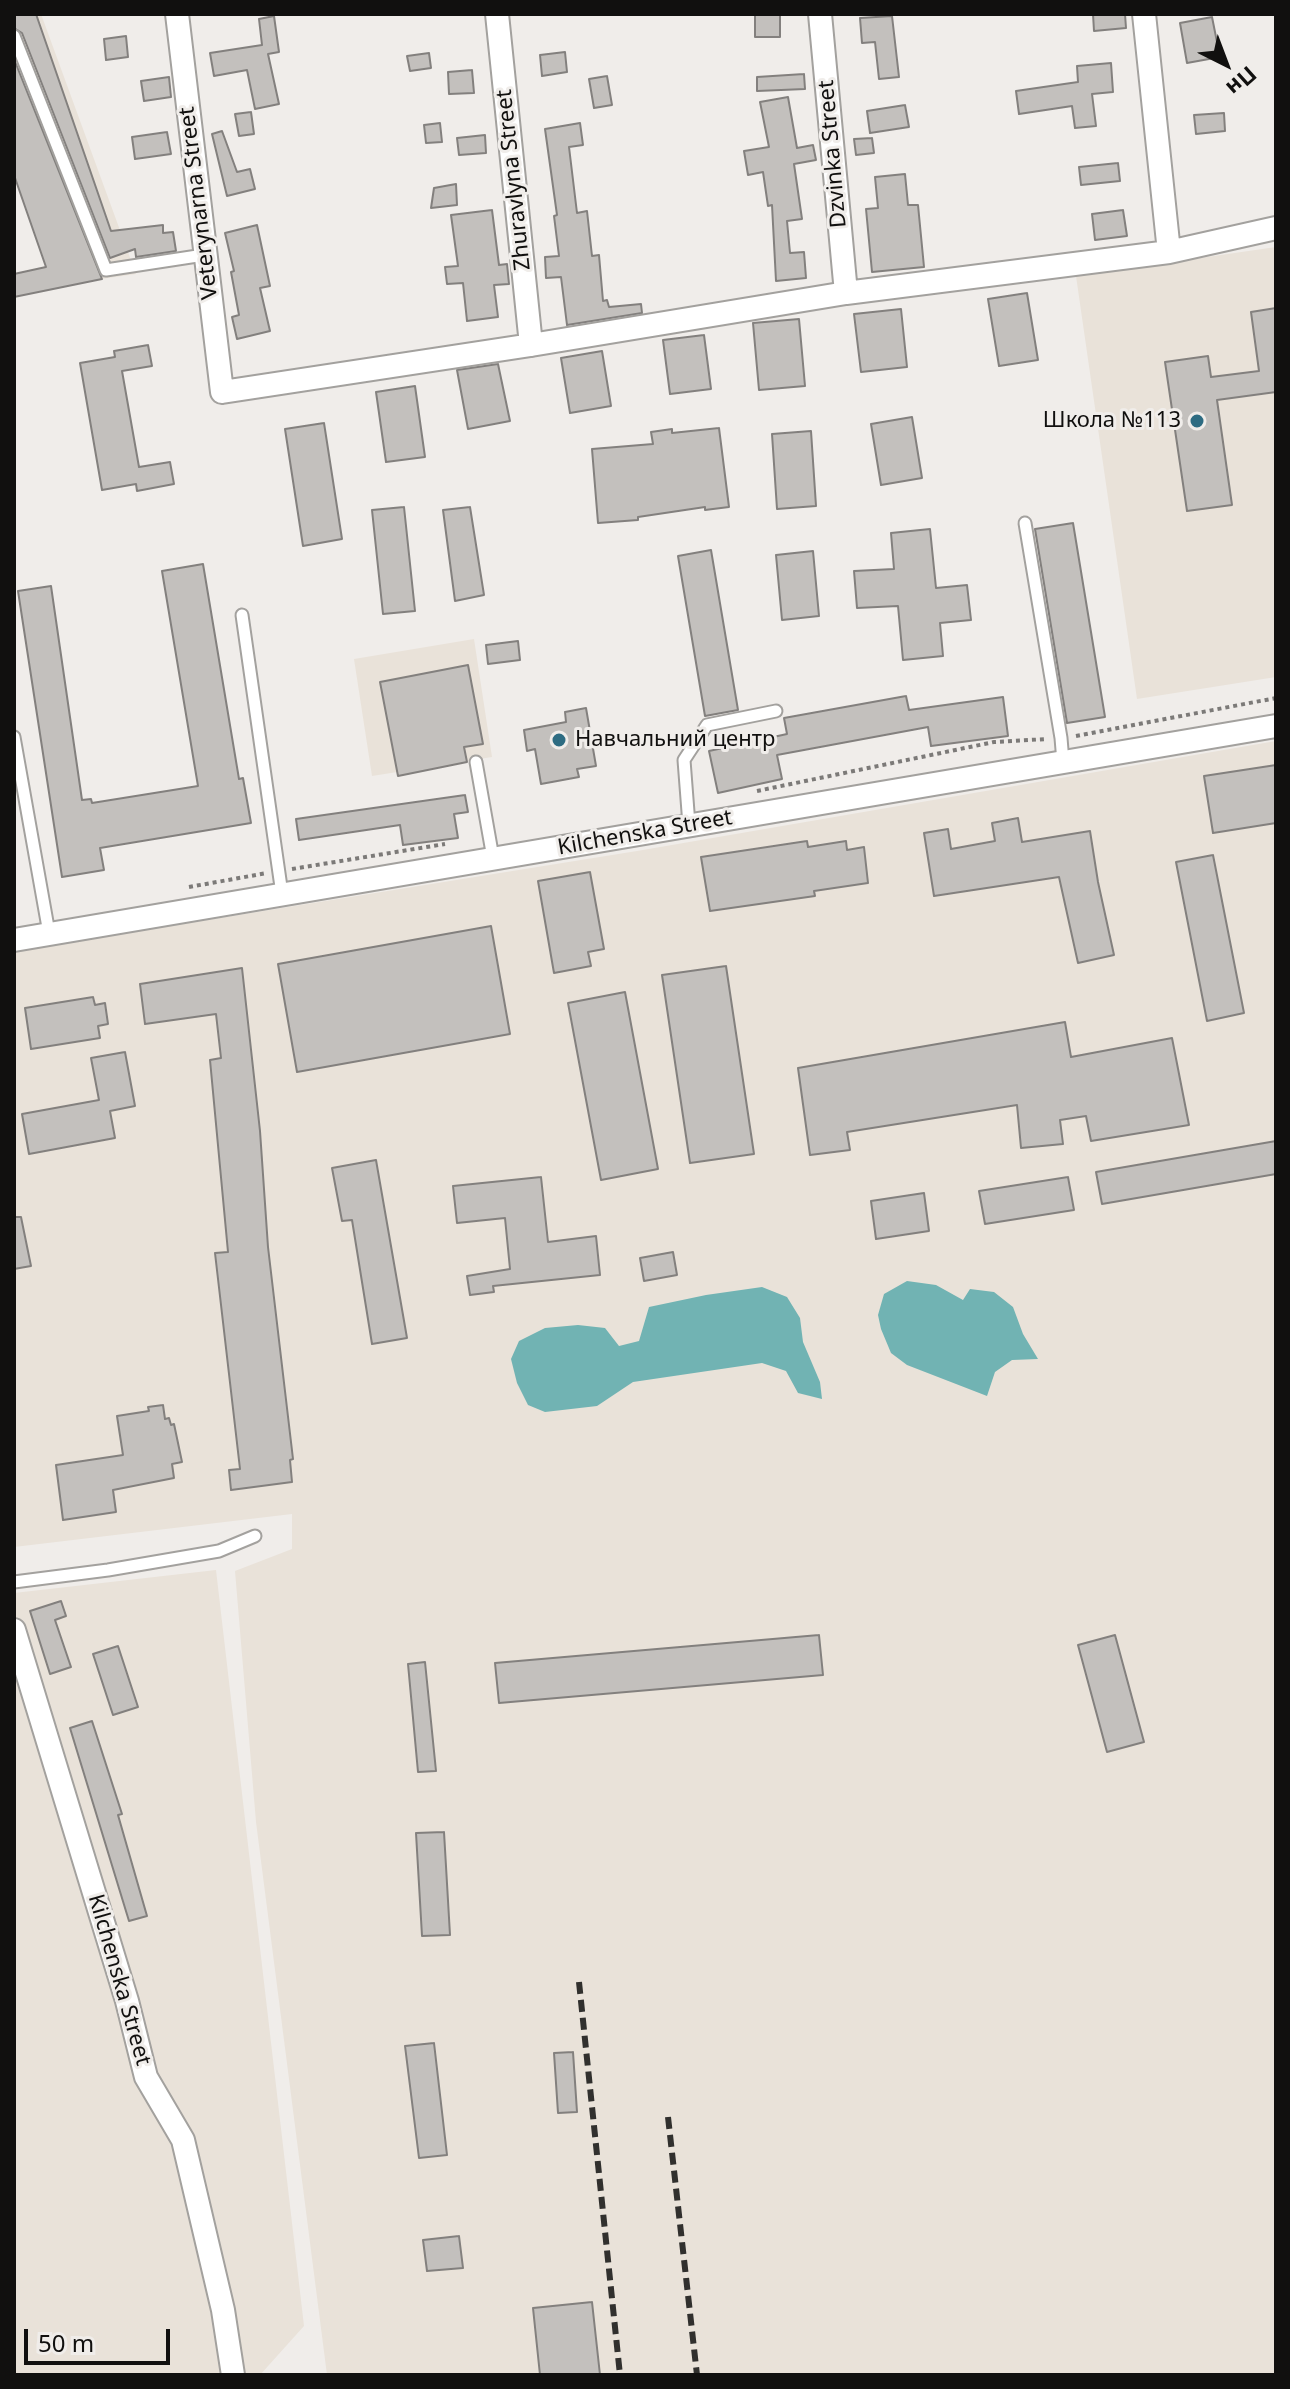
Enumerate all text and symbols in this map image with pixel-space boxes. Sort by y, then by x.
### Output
north arrow [1186,24,1266,104]
text: Пн [1220,60,1264,103]
street label: Dzvinka Street [813,79,853,229]
street label: Zhuravlyna Street [491,88,537,272]
street label: Veterynarna Street [174,105,224,301]
place label: Школа №113 [1043,408,1181,434]
marker: Школа №113 [1188,412,1206,430]
place label: Навчальний центр [575,727,775,753]
marker: Навчальний центр [550,731,568,749]
street label: Kilchenska Street [556,805,734,861]
street label: Kilchenska Street [82,1891,156,2069]
scale bar [28,2313,174,2363]
text: 50 m [38,2326,94,2359]

